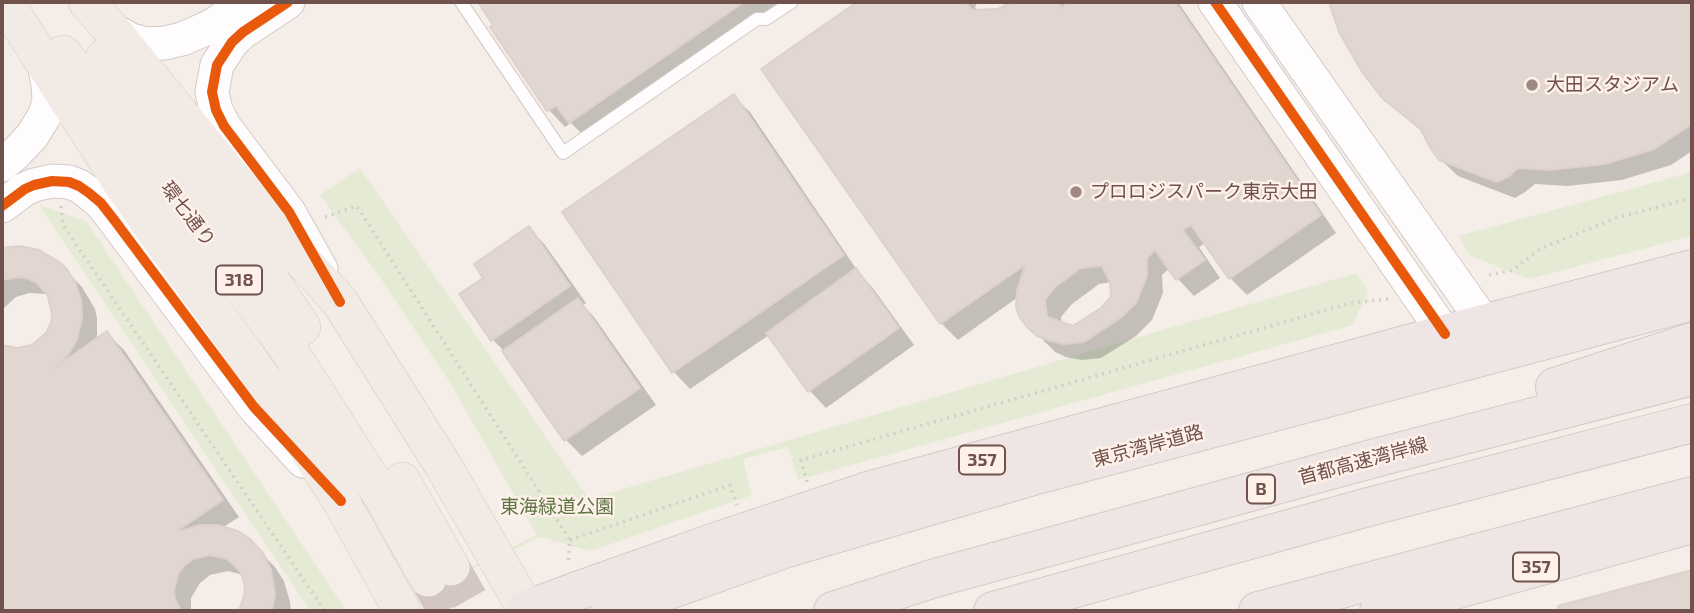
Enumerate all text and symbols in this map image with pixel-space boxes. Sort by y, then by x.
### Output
place label: 大田スタジアム [1546,74,1679,96]
marker: 大田スタジアム [1524,77,1540,93]
street label: 環七通り [156,177,220,251]
place label: プロロジスパーク東京大田 [1090,181,1318,203]
marker: プロロジスパーク東京大田 [1068,184,1084,200]
road number: 318 [216,266,262,294]
street label: 東京湾岸道路 [1090,420,1206,472]
street label: 首都高速湾岸線 [1296,433,1430,489]
road number: 357 [959,446,1005,474]
road number: B [1247,475,1275,504]
park label: 東海緑道公園 [500,496,614,518]
road number: 357 [1513,552,1559,582]

